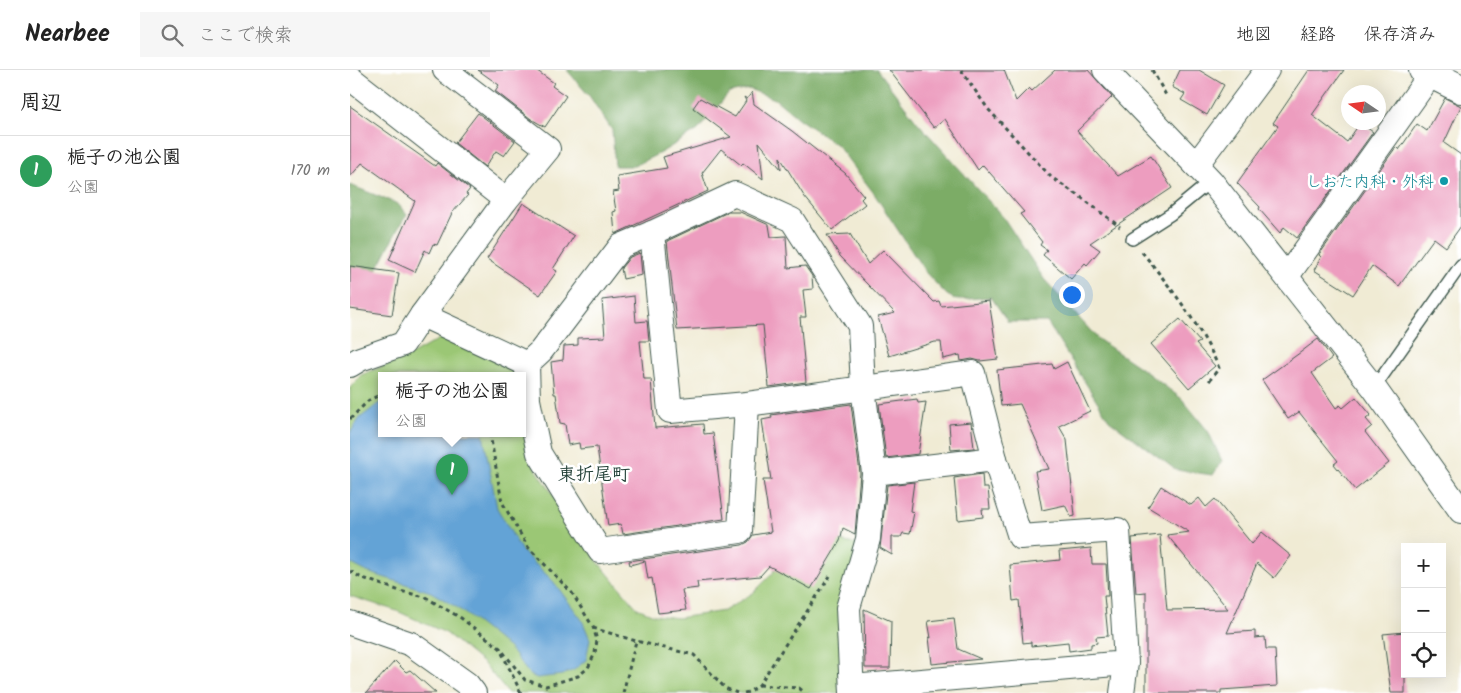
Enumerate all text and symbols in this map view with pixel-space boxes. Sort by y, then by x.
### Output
search box [140,12,490,57]
text: Nearbee [25,15,110,54]
icon: search [158,21,186,49]
text: ここで検索 [198,21,293,51]
text: 地図 [1236,21,1272,50]
text: 経路 [1300,21,1336,50]
text: 保存済み [1364,21,1436,50]
north arrow [1341,85,1386,130]
text: 周辺 [20,87,62,120]
text: 梔子の池公園 [67,143,181,173]
text: 1 [34,158,38,183]
text: 170 m [290,158,330,183]
place label: しおた内科・外科 [1306,170,1434,195]
text: 公園 [67,175,99,200]
marker: しおた内科・外科 [1438,175,1450,187]
your location [1059,282,1085,308]
popup [378,372,526,437]
text: 梔子の池公園 [395,377,509,407]
text: 公園 [395,409,427,434]
pin: 1 [436,454,468,495]
district label: 東折尾町 [558,461,630,490]
map controls [1401,543,1446,678]
button: + [1401,543,1446,588]
button: − [1401,588,1446,633]
button: locate [1401,633,1446,678]

